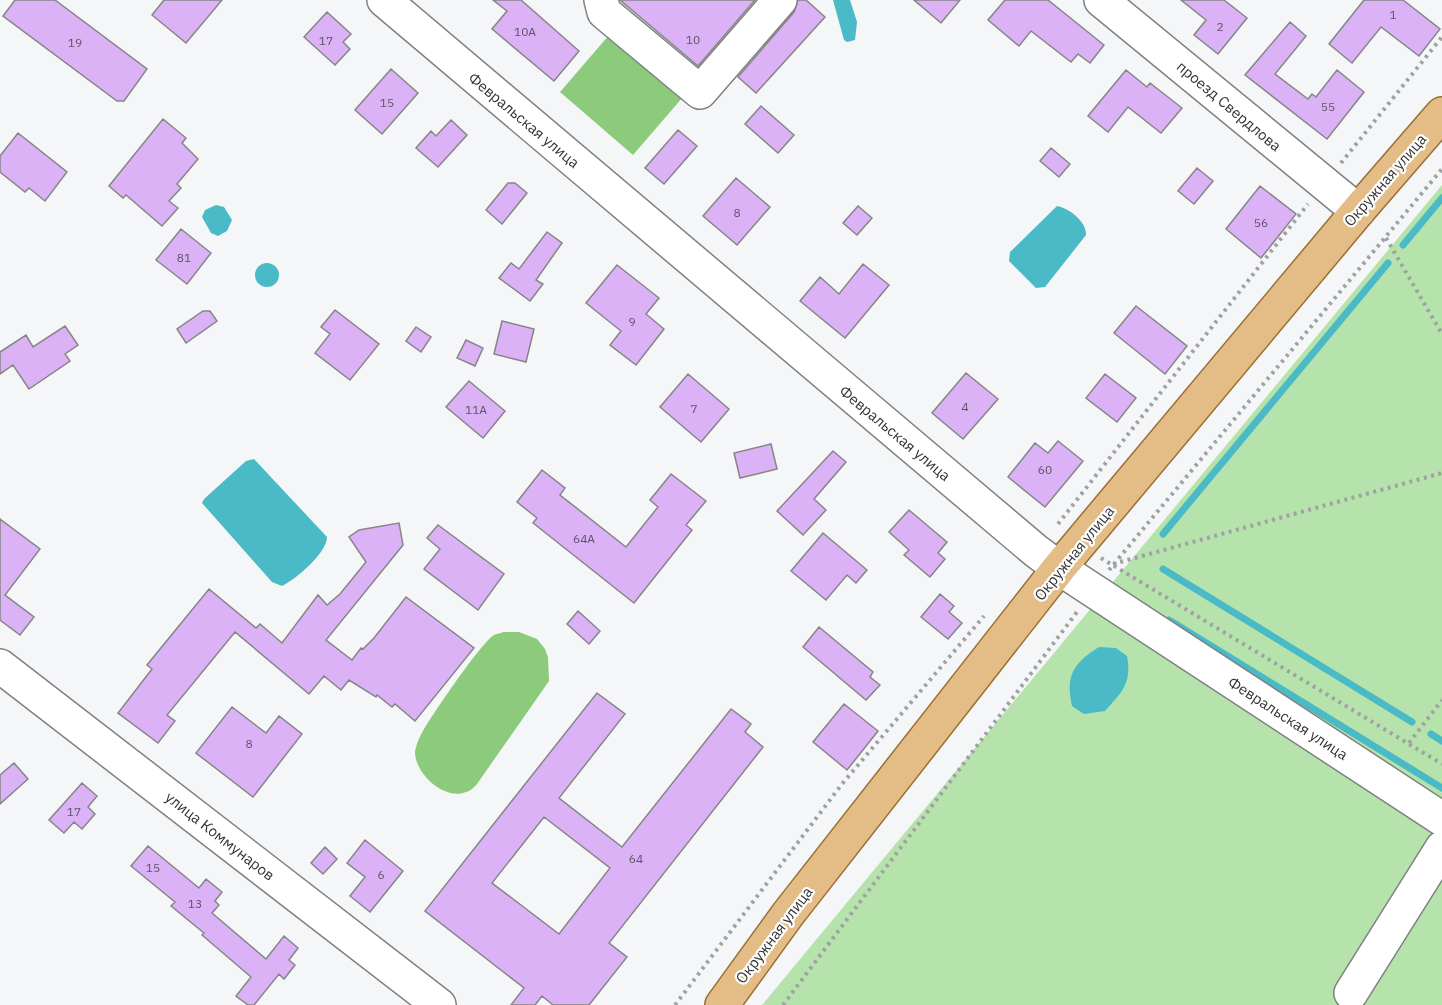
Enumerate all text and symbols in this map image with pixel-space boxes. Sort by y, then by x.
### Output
house number: 1 [1389,7,1397,22]
house number: 2 [1216,19,1224,34]
house number: 10А [514,24,536,39]
house number: 10 [686,32,700,47]
house number: 17 [319,33,333,48]
house number: 19 [68,35,82,50]
street label: проезд Свердлова [1173,57,1285,155]
street label: Февральская улица [465,68,583,172]
house number: 15 [380,95,394,110]
house number: 55 [1321,99,1335,114]
street label: Окружная улица [1340,130,1430,230]
house number: 8 [733,205,741,220]
house number: 56 [1254,215,1268,230]
house number: 81 [177,250,191,265]
house number: 9 [628,314,636,329]
street label: Февральская улица [836,381,954,485]
house number: 4 [961,399,969,414]
house number: 7 [690,401,698,416]
house number: 11А [465,402,487,417]
house number: 60 [1038,462,1052,477]
street label: Окружная улица [1030,502,1118,604]
house number: 64А [573,531,595,546]
street label: Февральская улица [1224,672,1352,764]
house number: 8 [245,736,253,751]
street label: улица Коммунаров [161,787,279,885]
house number: 17 [67,804,81,819]
house number: 64 [629,851,643,866]
house number: 15 [146,860,160,875]
house number: 6 [377,867,385,882]
street label: Окружная улица [731,883,817,987]
house number: 13 [188,896,202,911]

